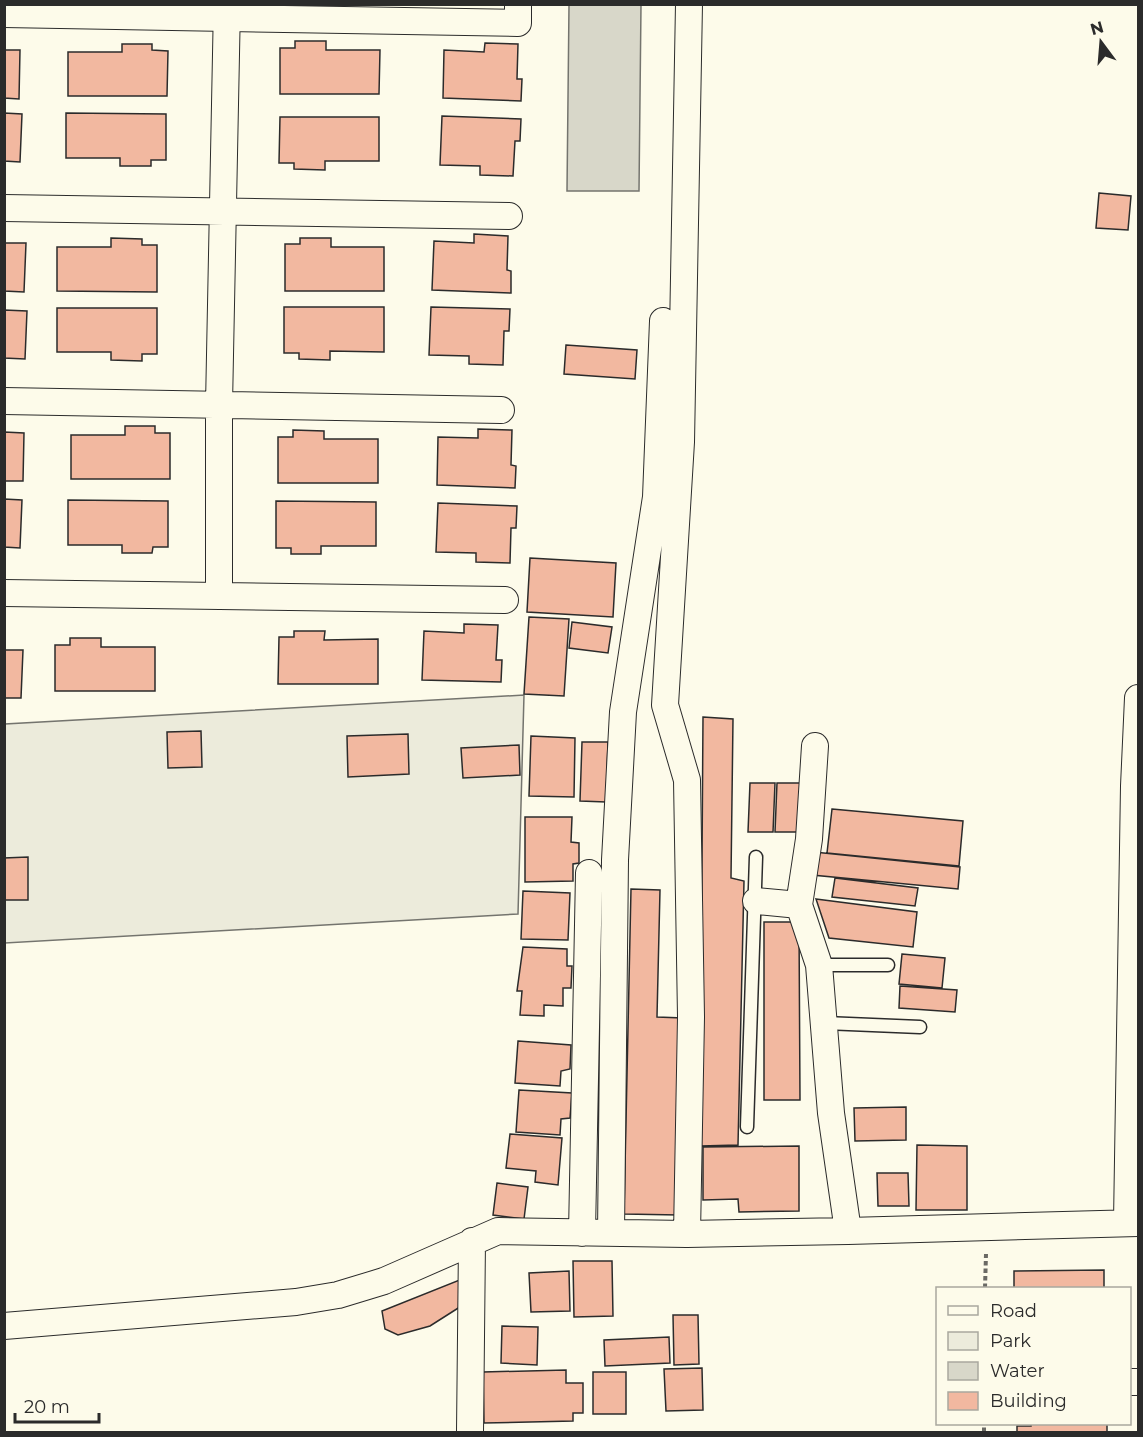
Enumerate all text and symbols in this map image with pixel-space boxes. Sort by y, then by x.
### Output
north arrow [1071,12,1131,72]
text: N [1088,17,1106,39]
legend [936,1287,1131,1425]
text: Road [990,1300,1037,1322]
text: Park [990,1330,1031,1352]
text: Water [990,1360,1045,1382]
scale bar [15,1386,99,1424]
text: Building [990,1390,1067,1412]
text: 20 m [24,1396,70,1418]

